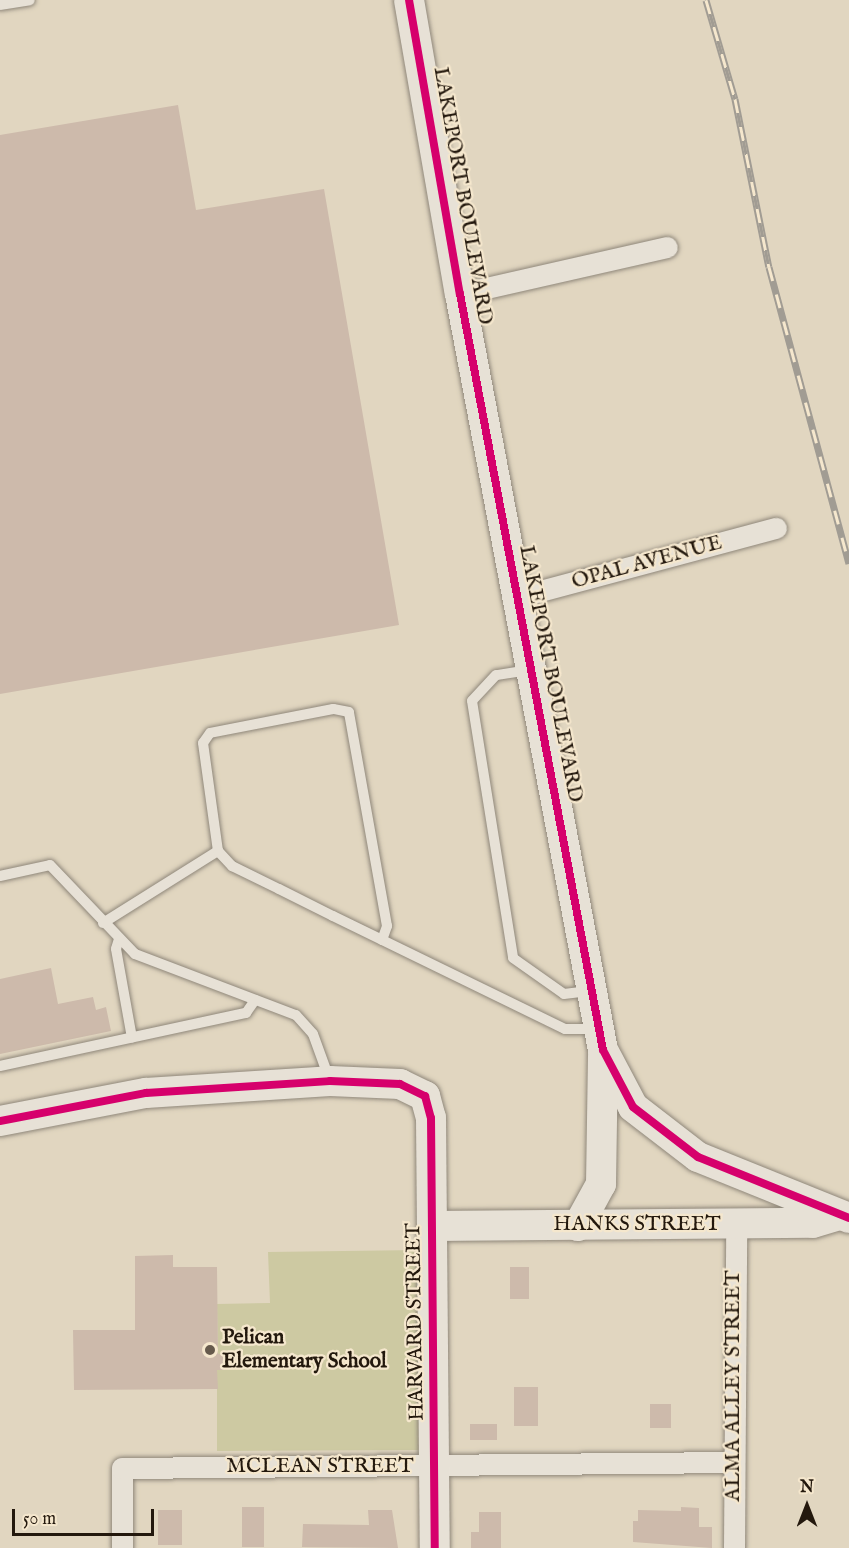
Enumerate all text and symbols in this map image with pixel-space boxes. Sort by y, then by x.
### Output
street label: LAKEPORT BOULEVARD [427,65,497,327]
street label: OPAL AVENUE [569,531,725,595]
street label: LAKEPORT BOULEVARD [513,543,587,805]
street label: HANKS STREET [553,1212,721,1238]
street label: HARVARD STREET [402,1223,430,1421]
street label: ALMA ALLEY STREET [721,1270,747,1502]
place label: Pelican Elementary School [222,1325,387,1375]
marker: Pelican Elementary School [203,1343,217,1357]
street label: MCLEAN STREET [226,1454,414,1480]
north arrow [777,1476,837,1536]
text: N [800,1478,814,1498]
scale bar [15,1497,158,1535]
text: 50 m [23,1508,56,1531]

